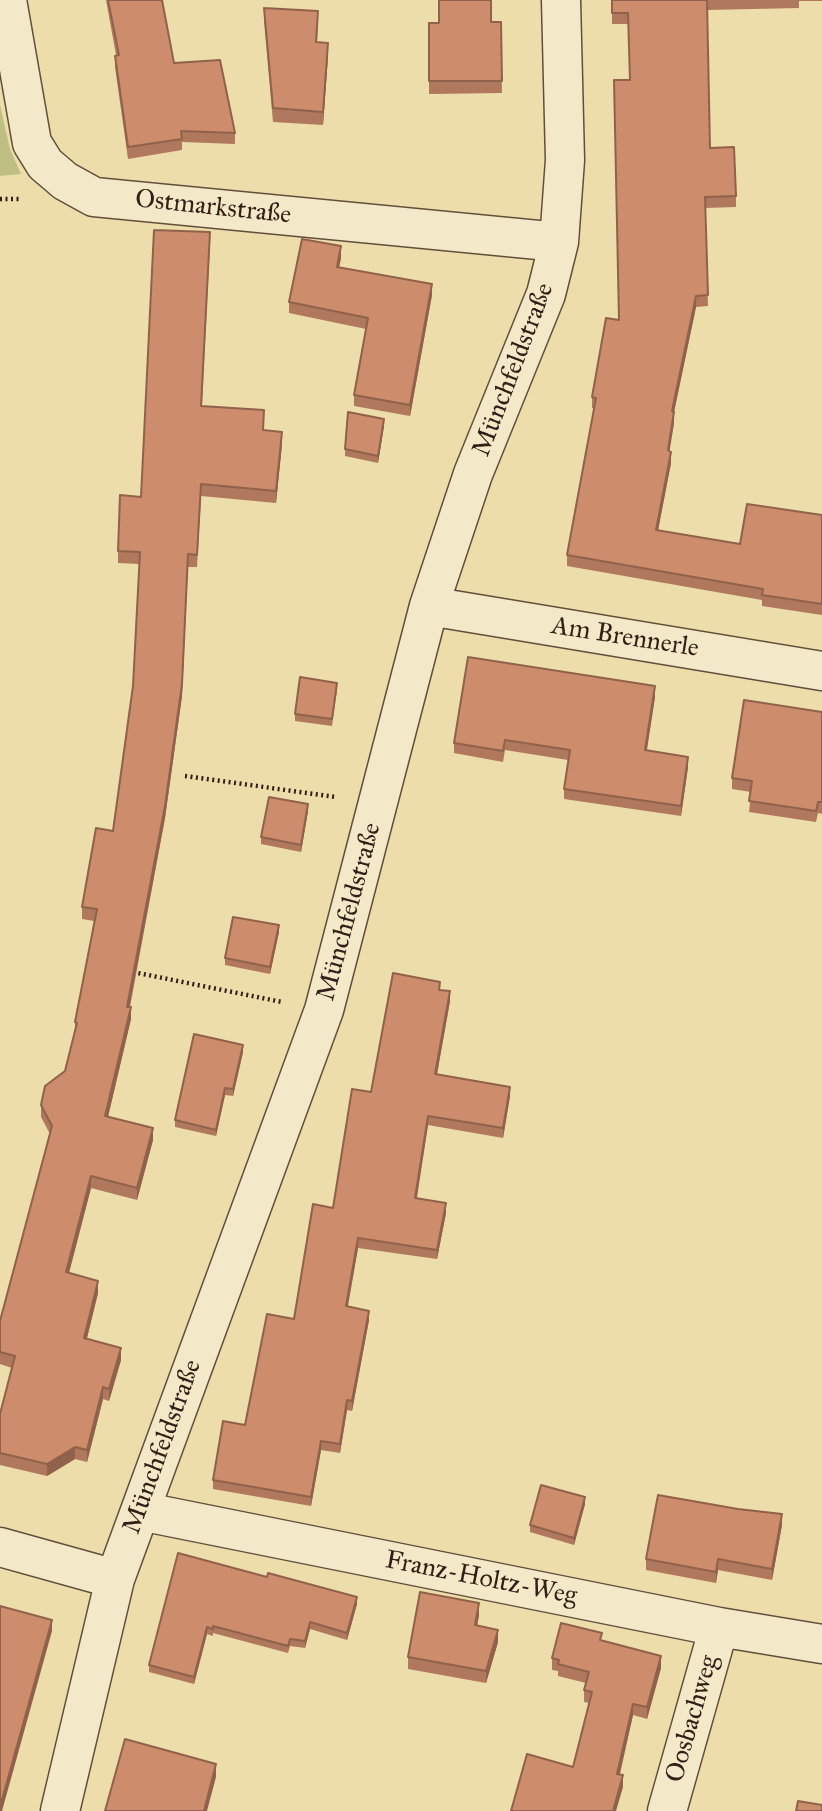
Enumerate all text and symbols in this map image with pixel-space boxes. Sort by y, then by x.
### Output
street label: Ostmarkstraße [133,184,293,232]
street label: Münchfeldstraße [467,279,561,461]
street label: Am Brennerle [549,611,701,665]
street label: Münchfeldstraße [311,820,389,1004]
street label: Münchfeldstraße [117,1356,209,1538]
street label: Franz-Holtz-Weg [382,1545,580,1613]
street label: Oosbachweg [660,1652,726,1786]

